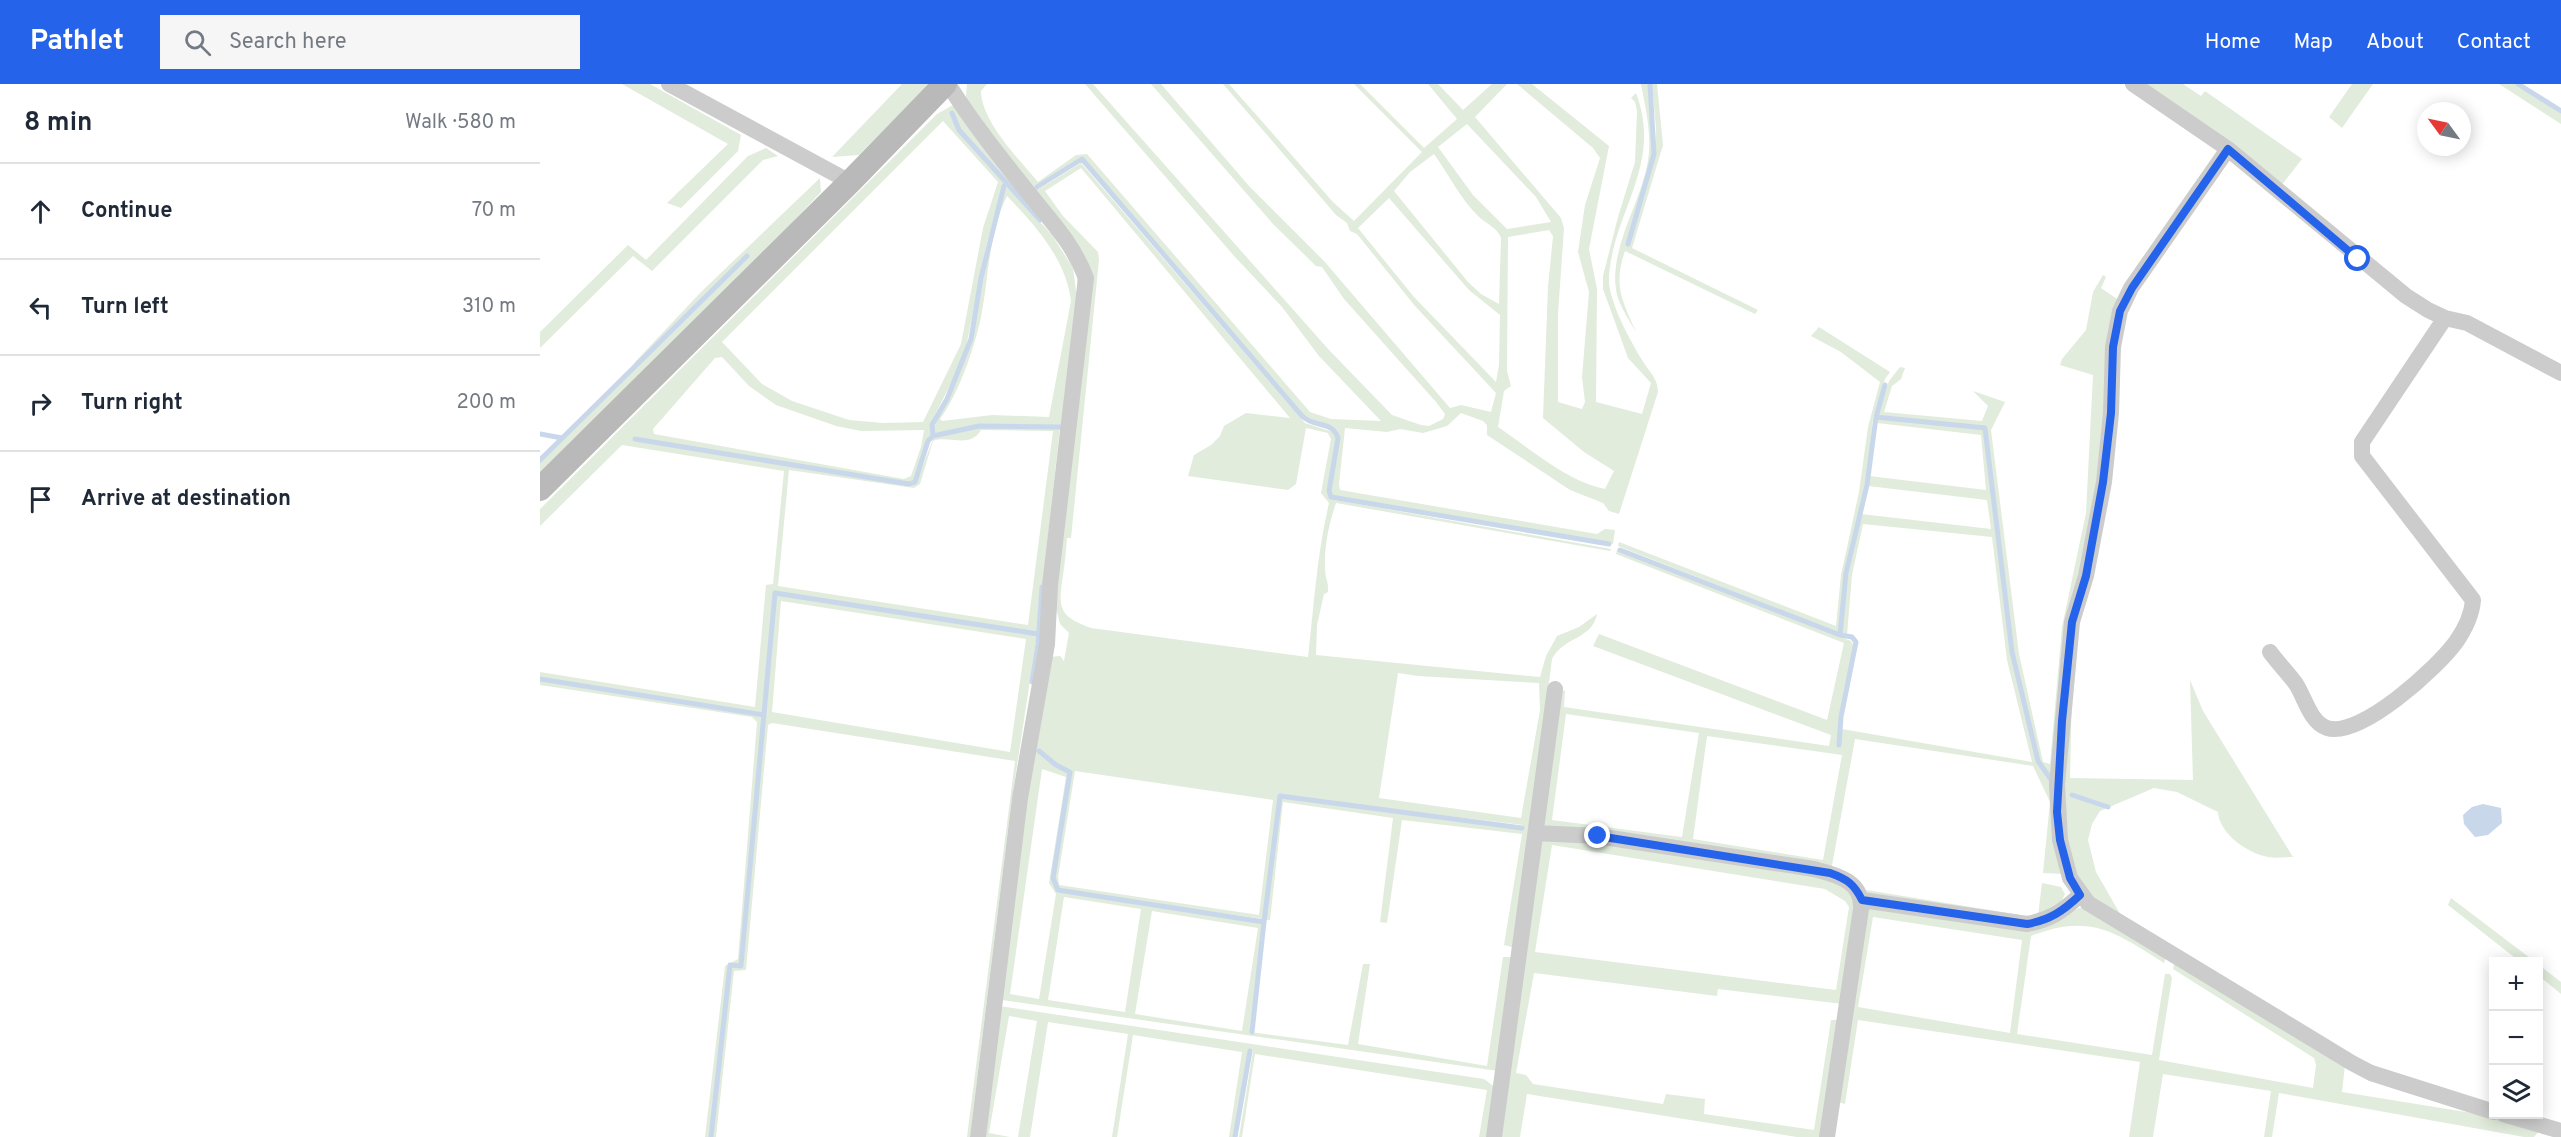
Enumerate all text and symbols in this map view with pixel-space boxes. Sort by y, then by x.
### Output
search box [160,15,580,69]
text: Pathlet [30,24,124,60]
icon: search [181,26,214,59]
text: Search here [229,29,347,56]
text: Home [2205,29,2261,56]
text: Map [2294,29,2333,56]
text: About [2366,29,2424,56]
text: Contact [2457,29,2531,56]
north arrow [2417,102,2471,156]
text: 8 min [24,107,92,140]
text: Walk · 580 m [405,110,516,136]
icon: ahead [24,195,57,228]
text: Continue [81,198,172,225]
text: 70 m [472,198,516,224]
route start [2344,245,2370,271]
icon: left [24,291,57,324]
text: Turn left [81,294,169,321]
text: 310 m [462,294,516,320]
icon: right [24,387,57,420]
text: Turn right [81,390,183,417]
text: 200 m [457,390,516,416]
icon: arrive [24,483,57,516]
text: Arrive at destination [81,486,291,513]
route end [1584,822,1610,848]
map controls [2489,957,2543,1119]
button: + [2489,957,2543,1011]
button: − [2489,1011,2543,1065]
button: layers [2489,1065,2543,1119]

